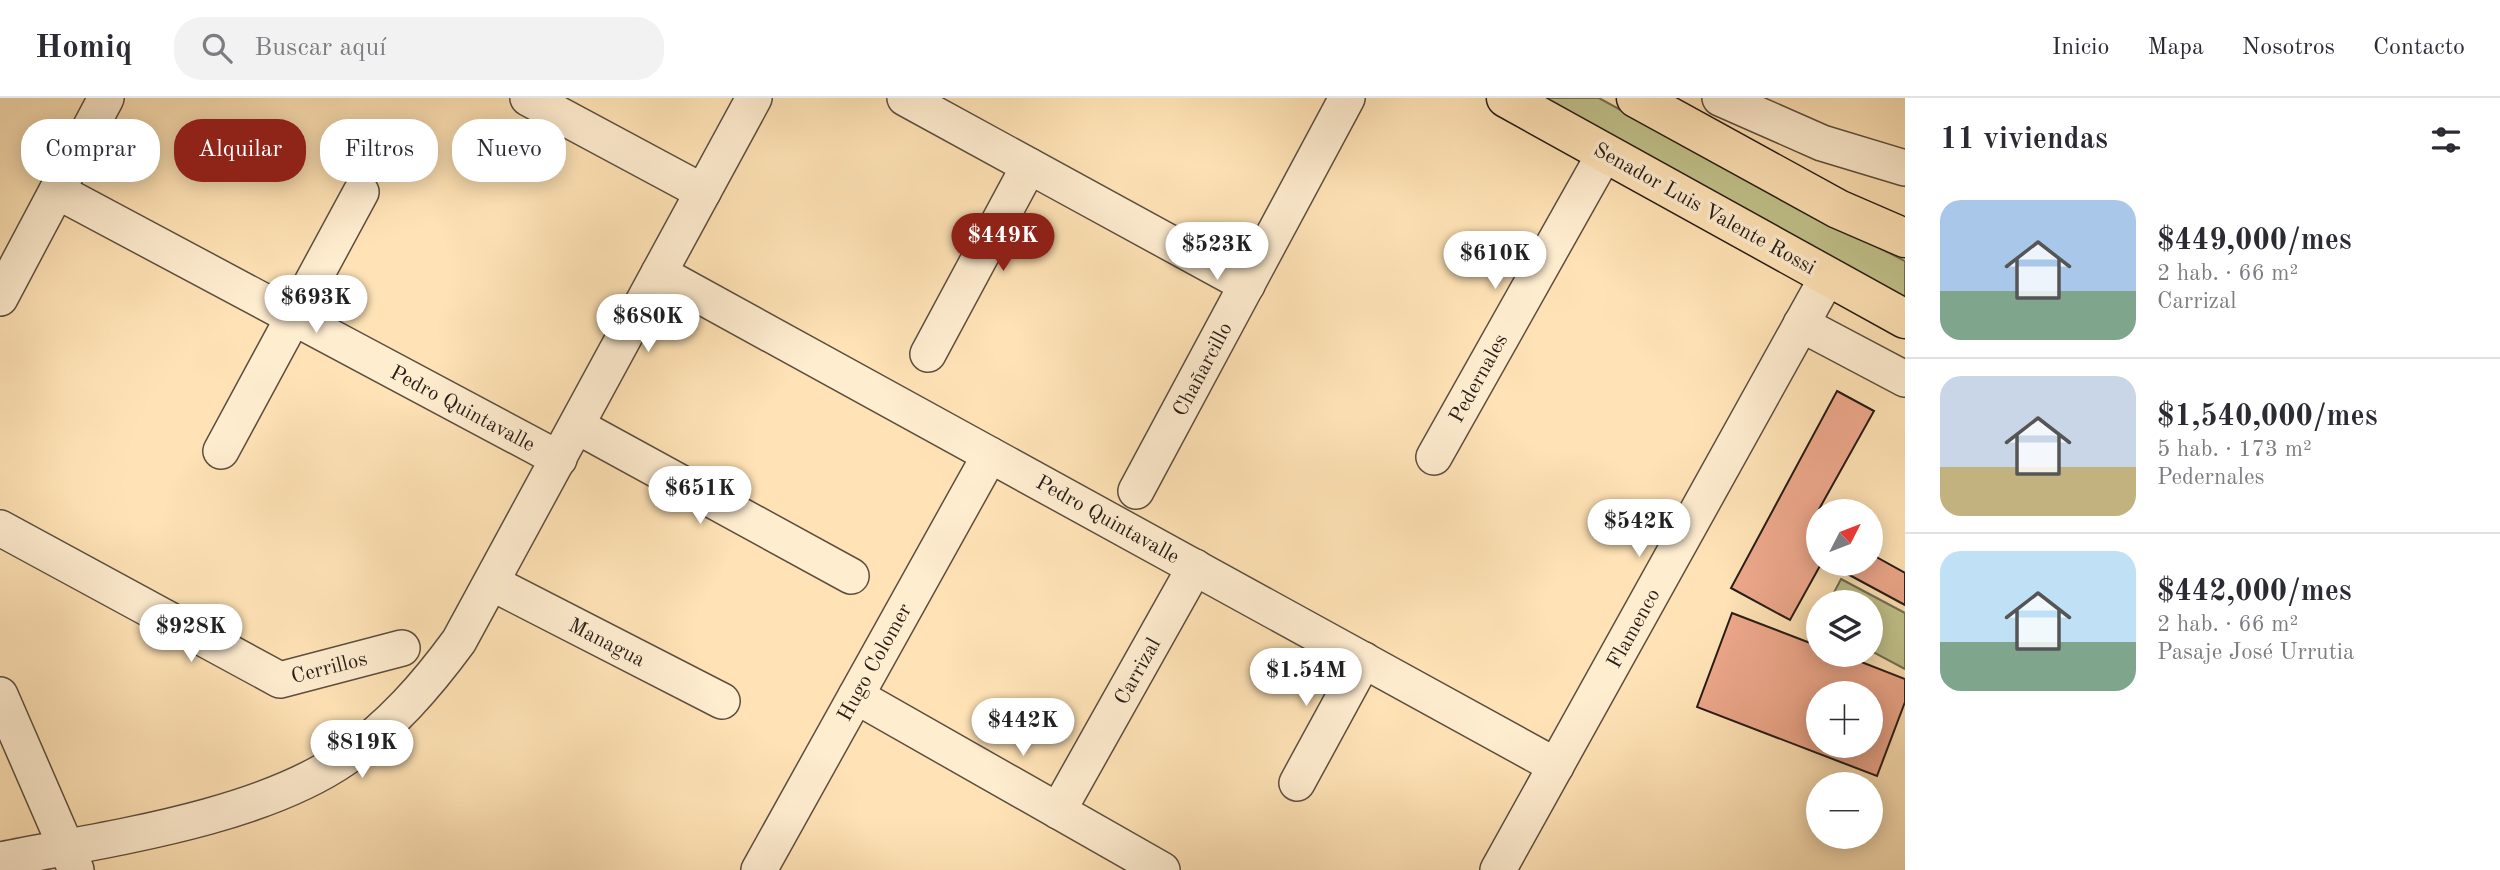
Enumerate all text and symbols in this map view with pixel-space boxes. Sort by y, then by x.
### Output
search box [174,17,664,80]
icon: search [198,29,236,67]
text: Homiq [35,32,132,65]
text: Buscar aquí [254,35,386,61]
text: Inicio [2052,36,2110,60]
text: Mapa [2148,36,2204,60]
text: Nosotros [2242,36,2335,60]
text: Contacto [2373,36,2465,60]
chip: Comprar [21,119,160,182]
chip: Alquilar [174,119,306,182]
chip: Filtros [320,119,438,182]
chip: Nuevo [452,119,566,182]
icon: filters [2427,121,2465,159]
text: 11 viviendas [1940,125,2108,155]
street label: Senador Luis Valente Rossi [1590,140,1819,279]
pin: $449K [954,214,1052,273]
pin: $523K [1168,222,1266,282]
text: $449K [967,224,1039,247]
text: $449,000/mes [2157,226,2352,256]
icon: home [1996,228,2080,312]
pin: $610K [1446,232,1544,291]
text: $523K [1181,233,1253,256]
text: $610K [1459,242,1531,265]
text: 2 hab. · 66 m² [2157,262,2298,285]
pin: $693K [267,275,365,335]
text: $693K [280,286,352,309]
text: Carrizal [2157,290,2237,313]
pin: $680K [599,294,697,354]
text: $680K [612,305,684,328]
street label: Chañarcillo [1170,319,1237,420]
street label: Pedernales [1446,331,1512,427]
street label: Pedro Quintavalle [386,362,538,456]
text: $1,540,000/mes [2157,402,2378,432]
icon: home [1996,404,2080,488]
text: 5 hab. · 173 m² [2157,438,2312,461]
pin: $651K [651,466,749,526]
text: Pedernales [2157,466,2265,489]
street label: Pedro Quintavalle [1032,472,1183,568]
text: $651K [664,477,736,500]
north arrow [1806,499,1883,576]
map controls [1806,499,1883,849]
pin: $542K [1590,500,1688,559]
text: $542K [1603,510,1675,533]
text: $442,000/mes [2157,577,2352,607]
icon: home [1996,579,2080,663]
street label: Flamenco [1604,585,1665,672]
button: layers [1806,590,1883,667]
street label: Hugo Colomer [834,600,916,725]
pin: $928K [142,604,240,664]
text: 2 hab. · 66 m² [2157,613,2298,636]
text: $928K [155,615,227,638]
street label: Managua [565,615,648,671]
street label: Carrizal [1112,635,1165,709]
text: Pasaje José Urrutia [2157,641,2354,664]
pin: $1.54M [1249,648,1363,708]
street label: Cerrillos [289,649,370,688]
text: $1.54M [1266,659,1346,682]
button: + [1806,681,1883,758]
pin: $442K [974,698,1072,758]
text: $442K [987,709,1059,732]
pin: $819K [313,720,411,780]
text: $819K [326,731,398,754]
button: − [1806,772,1883,849]

